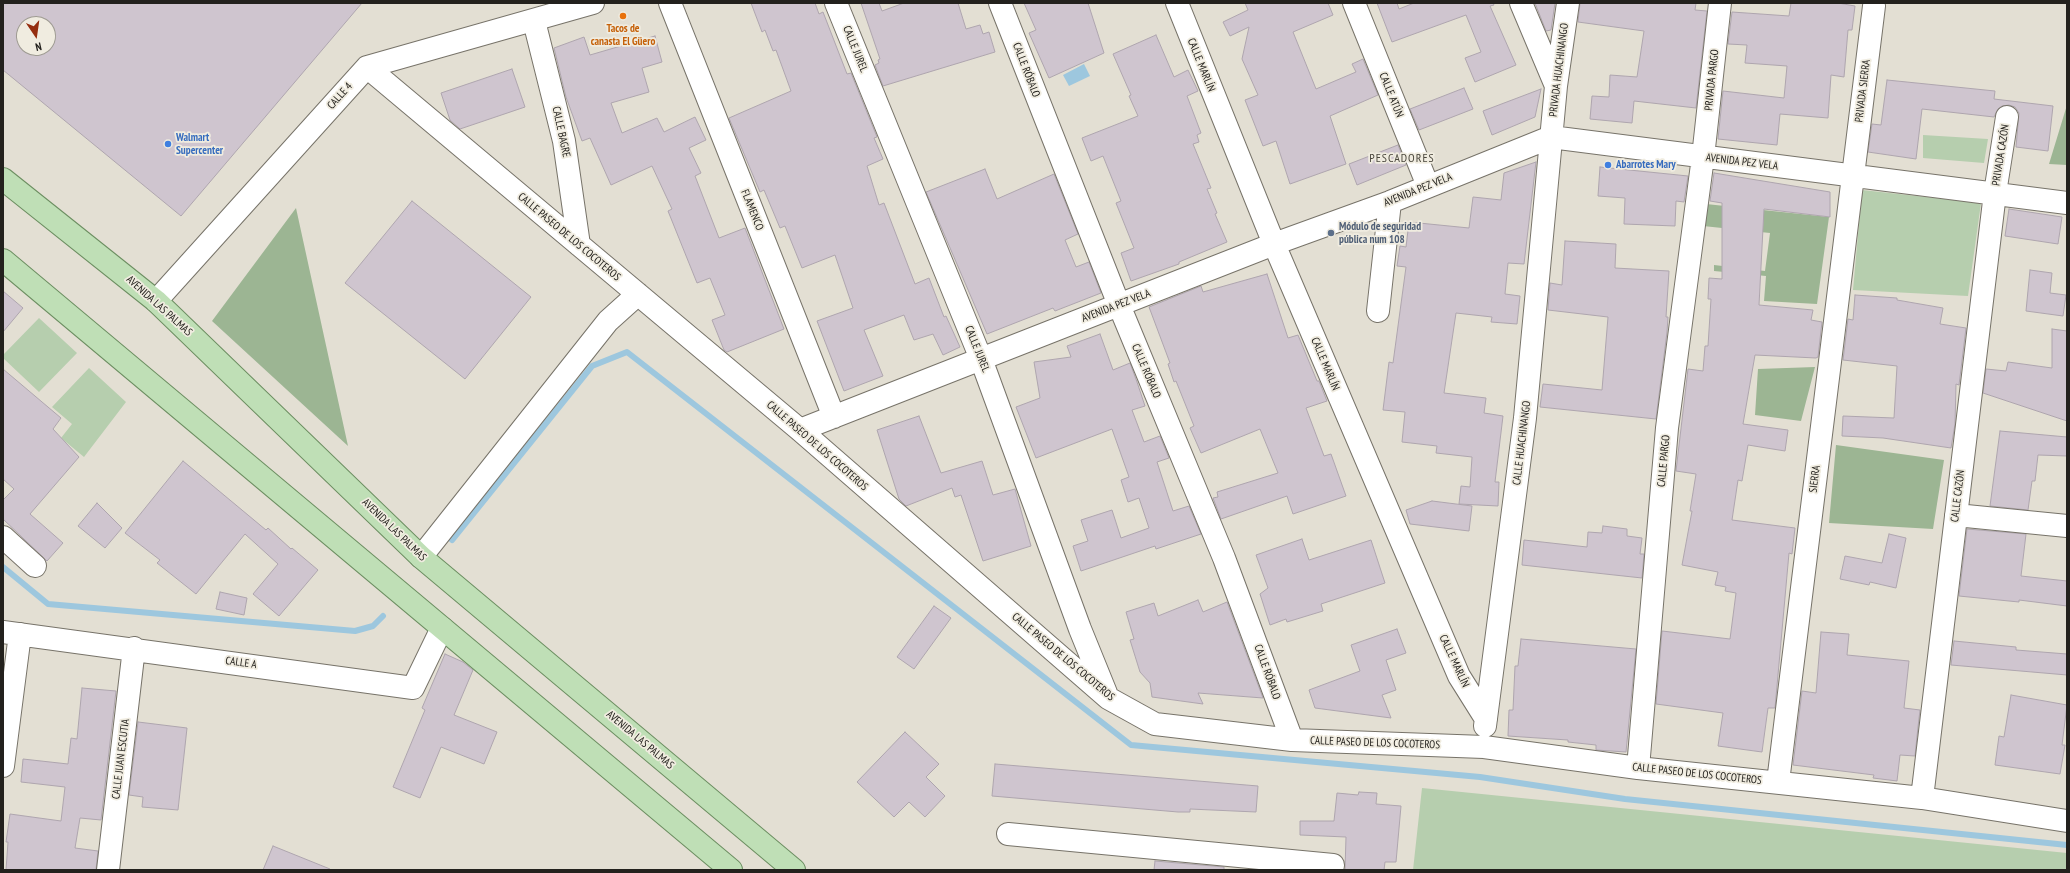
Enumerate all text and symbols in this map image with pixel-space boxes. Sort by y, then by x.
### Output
marker: Tacos de canasta El Güero [618,11,628,21]
north arrow [16,16,56,56]
place label: Tacos de canasta El Güero [591,22,655,48]
street label: PRIVADA HUACHINANGO [1547,22,1571,118]
street label: CALLE JUREL [840,24,870,74]
street label: CALLE MARLÍN [1184,36,1218,94]
text: N [34,39,43,54]
street label: CALLE RÓBALO [1010,41,1042,99]
street label: PRIVADA PARGO [1702,49,1722,111]
street label: PRIVADA SIERRA [1853,59,1873,123]
street label: CALLE ATÚN [1376,71,1406,119]
street label: CALLE 4 [325,80,355,112]
street label: CALLE BAGRE [549,105,573,159]
street label: PRIVADA CAZÓN [1990,123,2012,187]
place label: Walmart Supercenter [176,131,223,157]
marker: Walmart Supercenter [163,139,173,149]
street label: AVENIDA PEZ VELA [1705,151,1779,173]
district label: PESCADORES [1369,152,1435,166]
place label: Abarrotes Mary [1616,158,1676,172]
marker: Abarrotes Mary [1603,160,1613,170]
street label: AVENIDA PEZ VELA [1382,170,1454,210]
street label: FLAMENCO [738,188,766,232]
street label: CALLE PASEO DE LOS COCOTEROS [515,190,623,284]
place label: Módulo de seguridad pública num 108 [1339,220,1421,246]
marker: Módulo de seguridad pública num 108 [1326,228,1336,238]
street label: AVENIDA LAS PALMAS [123,273,195,339]
street label: AVENIDA PEZ VELA [1080,287,1152,325]
street label: CALLE JUREL [962,324,992,374]
street label: CALLE MARLÍN [1308,335,1342,393]
street label: CALLE RÓBALO [1129,342,1163,400]
street label: CALLE PASEO DE LOS COCOTEROS [764,398,870,494]
street label: CALLE HUACHINANGO [1510,400,1534,486]
street label: CALLE PARGO [1655,434,1673,488]
street label: SIERRA [1807,465,1823,493]
street label: CALLE CAZÓN [1948,469,1968,523]
street label: AVENIDA LAS PALMAS [359,496,429,564]
street label: CALLE PASEO DE LOS COCOTEROS [1009,610,1117,704]
street label: CALLE MARLÍN [1436,633,1472,689]
street label: CALLE RÓBALO [1251,643,1283,701]
street label: CALLE A [225,654,257,672]
street label: AVENIDA LAS PALMAS [604,708,676,772]
street label: CALLE JUAN ESCUTIA [110,718,132,800]
street label: CALLE PASEO DE LOS COCOTEROS [1310,734,1440,752]
street label: CALLE PASEO DE LOS COCOTEROS [1632,761,1762,787]

